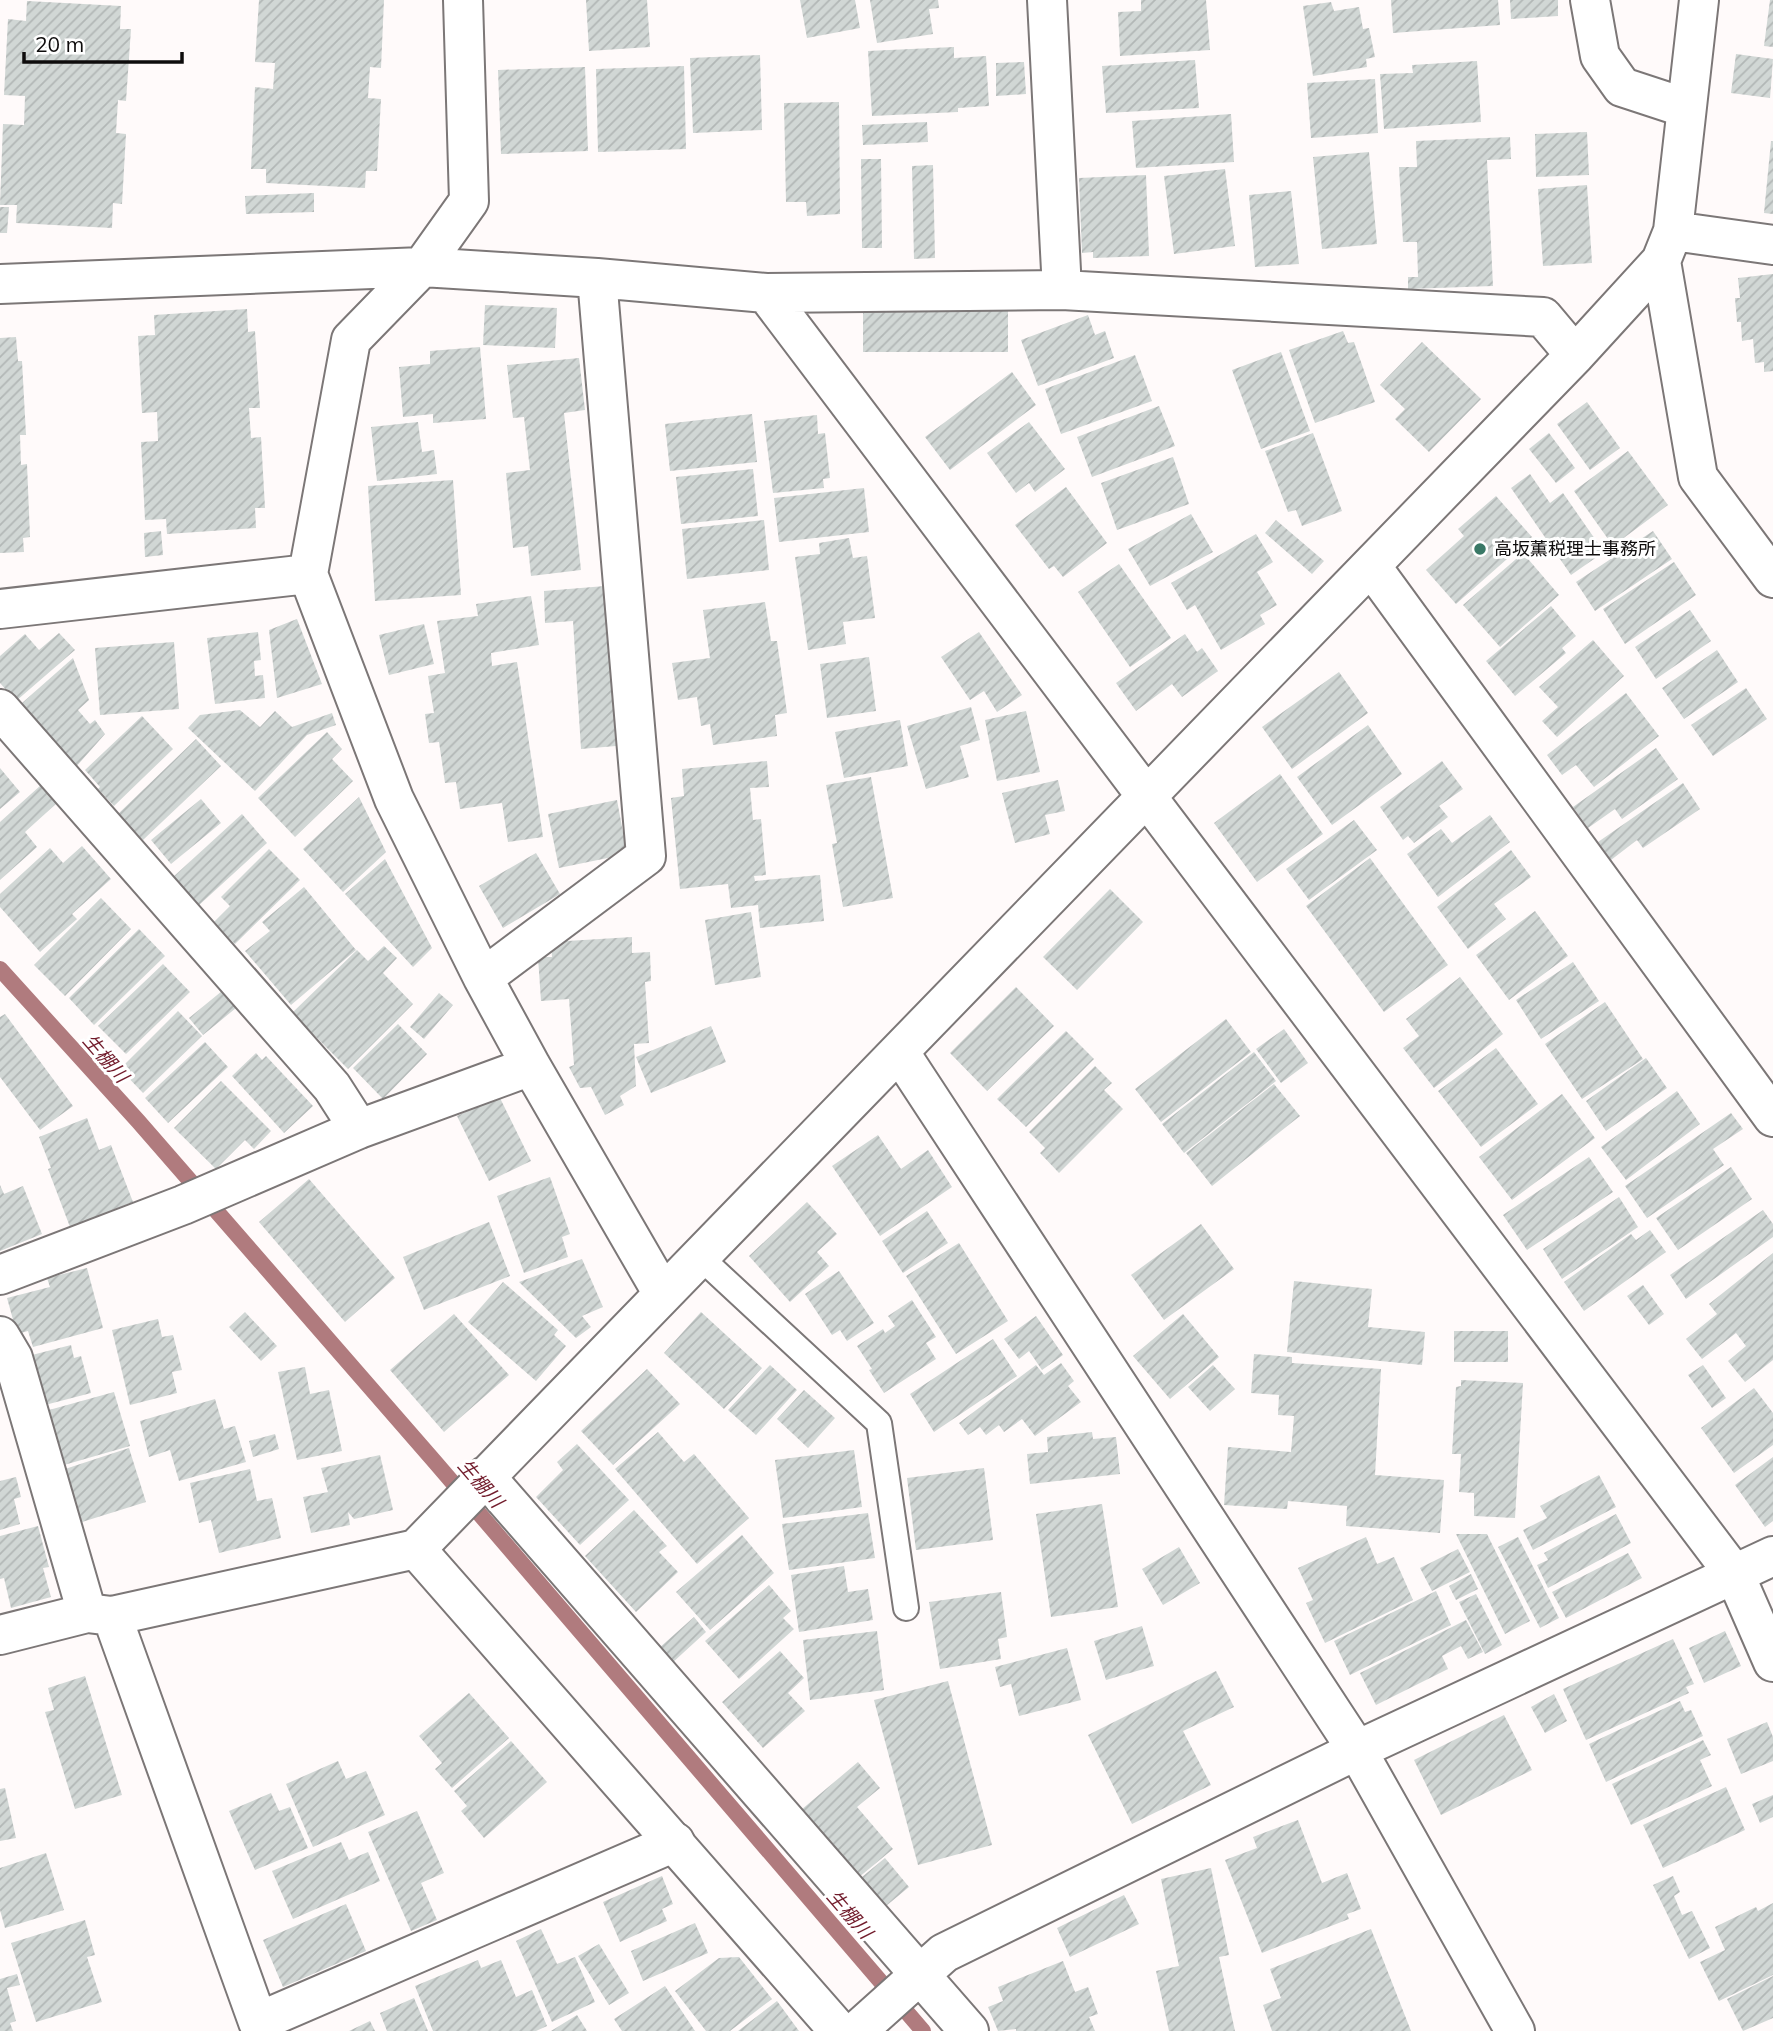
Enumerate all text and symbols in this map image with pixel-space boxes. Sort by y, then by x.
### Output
scale bar [24,21,182,65]
text: 20 m [35,31,84,57]
place label: 高坂薫税理士事務所 [1494,537,1656,560]
marker: 高坂薫税理士事務所 [1472,541,1488,557]
water label: 生棚川 [78,1029,135,1089]
water label: 生棚川 [453,1454,510,1514]
water label: 生棚川 [822,1885,879,1945]

